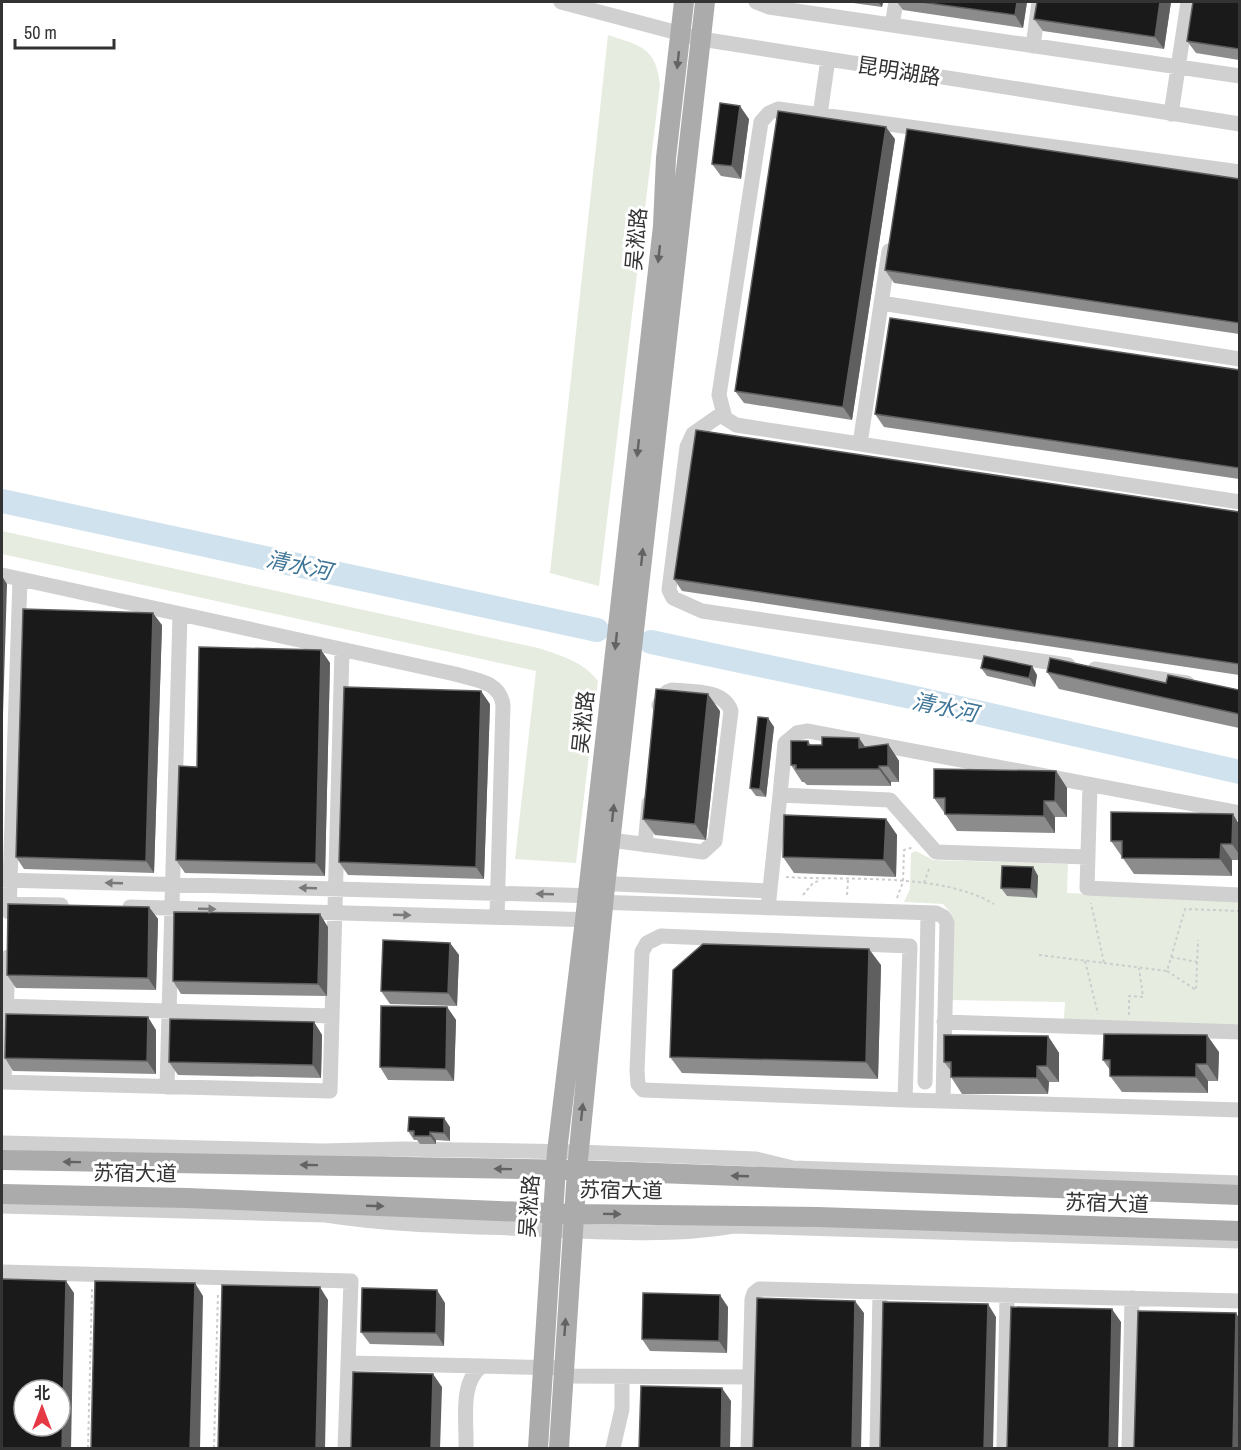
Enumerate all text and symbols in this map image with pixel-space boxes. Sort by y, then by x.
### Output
scale bar [15,12,114,50]
text: 50 m [24,20,57,45]
one-way arrow [673,50,682,69]
street label: 昆明湖路 [855,50,943,92]
street label: 吴淞路 [619,206,653,272]
one-way arrow [655,244,664,263]
one-way arrow [633,438,643,457]
water label: 清水河 [264,543,338,587]
one-way arrow [637,547,647,566]
one-way arrow [611,632,621,651]
water label: 清水河 [910,685,984,729]
street label: 吴淞路 [565,689,601,755]
one-way arrow [608,804,617,823]
one-way arrow [104,878,123,888]
one-way arrow [299,883,318,893]
one-way arrow [536,890,555,899]
one-way arrow [197,905,216,914]
one-way arrow [392,910,411,919]
one-way arrow [577,1102,587,1121]
one-way arrow [62,1157,81,1166]
street label: 苏宿大道 [93,1158,177,1188]
one-way arrow [299,1161,318,1170]
one-way arrow [494,1164,513,1173]
one-way arrow [731,1172,750,1181]
street label: 吴淞路 [512,1174,546,1238]
street label: 苏宿大道 [579,1175,663,1205]
street label: 苏宿大道 [1065,1187,1149,1219]
one-way arrow [365,1201,384,1210]
one-way arrow [602,1210,621,1219]
one-way arrow [561,1318,570,1337]
north arrow [12,1378,72,1438]
text: 北 [34,1382,50,1404]

